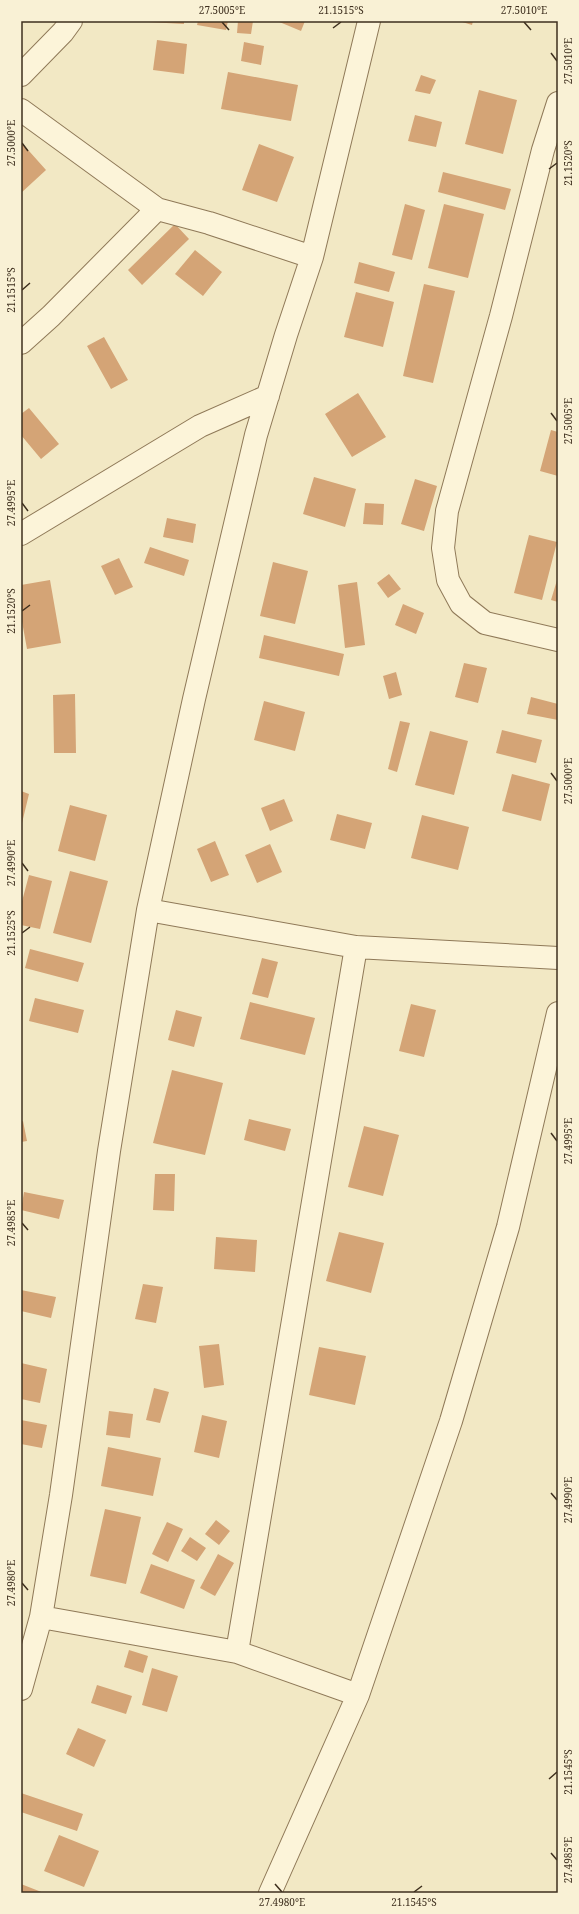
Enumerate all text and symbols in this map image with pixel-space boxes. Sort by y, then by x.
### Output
text: 27.5005°E [199,3,245,17]
text: 21.1515°S [318,3,364,17]
text: 27.5010°E [501,3,547,17]
text: 27.5010°E [561,38,575,84]
text: 27.5000°E [4,120,18,166]
text: 21.1520°S [561,140,575,186]
text: 21.1515°S [4,267,18,313]
text: 27.5005°E [561,398,575,444]
text: 27.4995°E [4,480,18,526]
text: 21.1520°S [4,588,18,634]
text: 27.5000°E [561,758,575,804]
text: 27.4990°E [4,840,18,886]
text: 21.1525°S [4,910,18,956]
text: 27.4995°E [561,1118,575,1164]
text: 27.4985°E [4,1200,18,1246]
text: 27.4990°E [561,1477,575,1523]
text: 27.4980°E [4,1560,18,1606]
text: 21.1545°S [561,1749,575,1795]
text: 27.4985°E [561,1837,575,1883]
text: 27.4980°E [259,1895,305,1909]
text: 21.1545°S [391,1895,437,1909]

